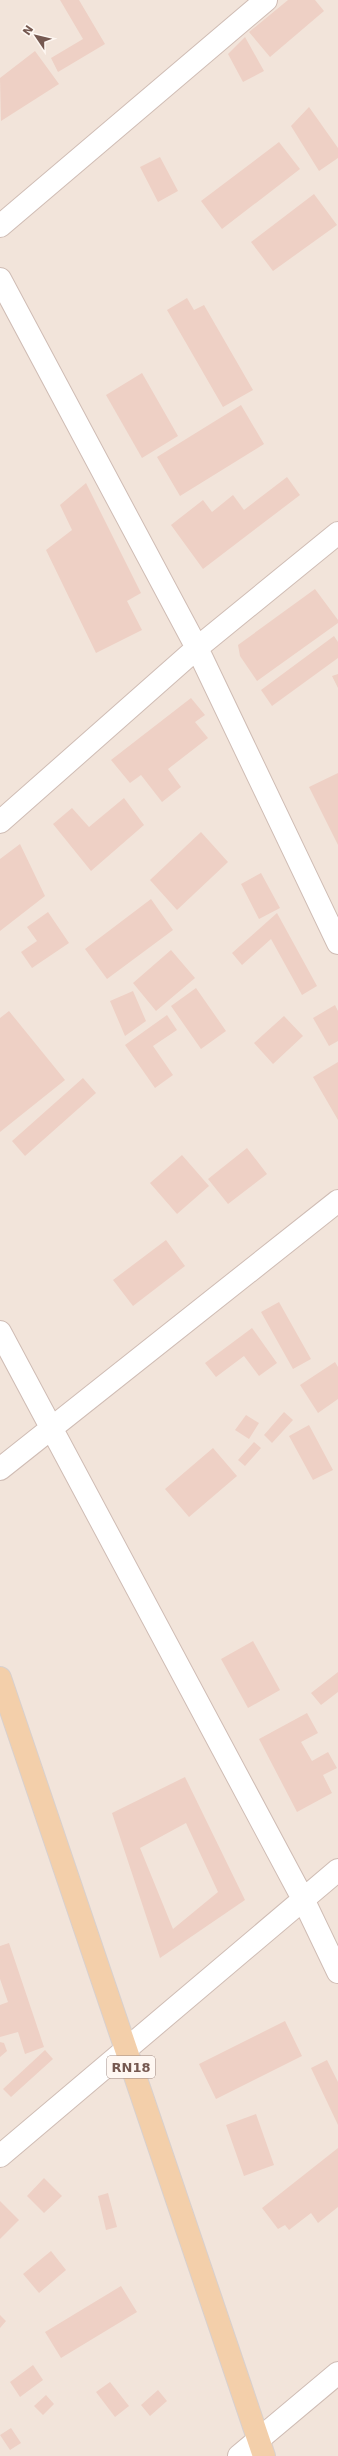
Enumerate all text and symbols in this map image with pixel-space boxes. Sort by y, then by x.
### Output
north arrow [16,16,56,56]
text: N [20,23,36,38]
road number: RN18 [107,2056,155,2078]

